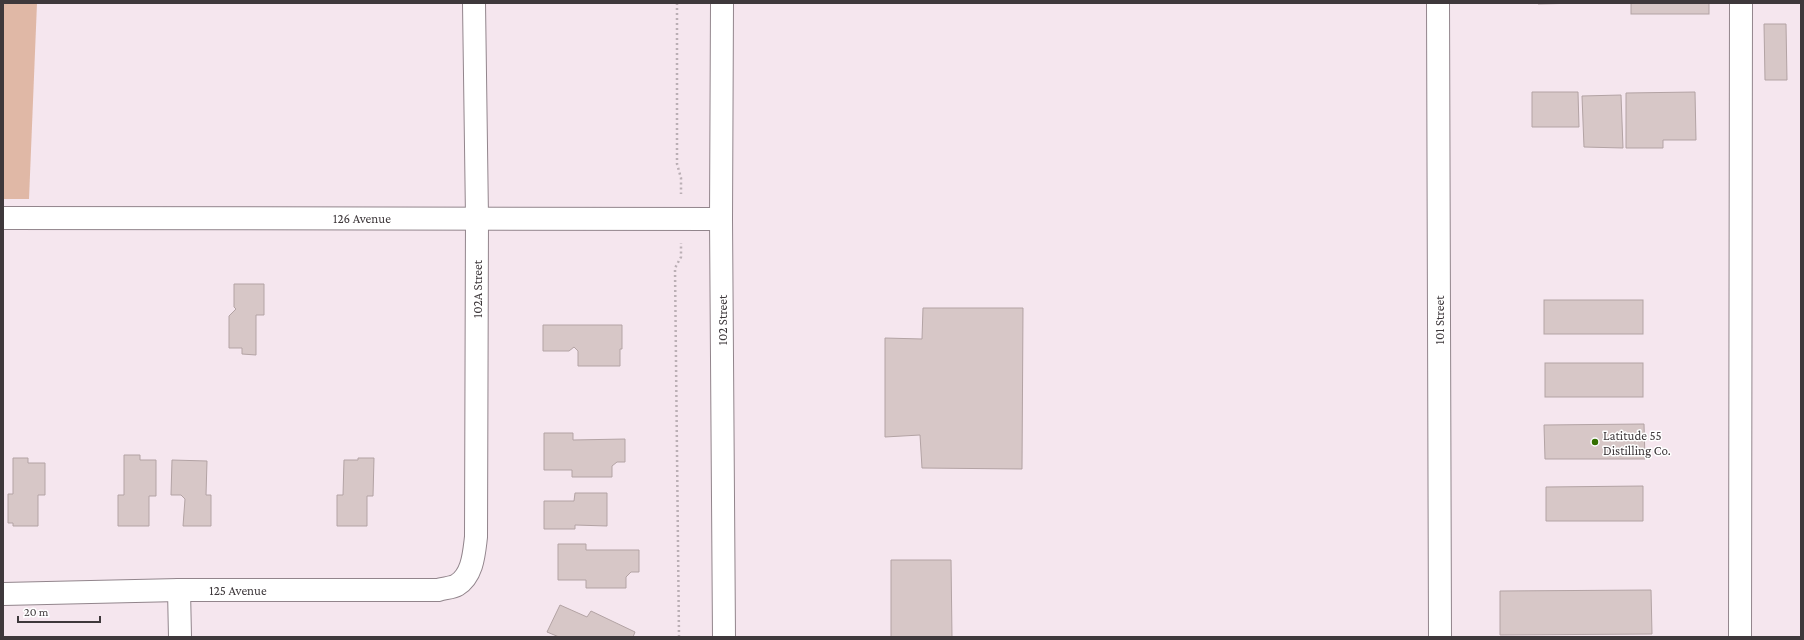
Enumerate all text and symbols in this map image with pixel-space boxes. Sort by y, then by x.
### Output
street label: 126 Avenue [333,211,391,226]
street label: 102A Street [470,259,485,318]
street label: 102 Street [715,294,730,345]
street label: 101 Street [1432,295,1447,344]
place label: Latitude 55 Distilling Co. [1603,428,1671,458]
marker: Latitude 55 Distilling Co. [1590,437,1600,447]
street label: 125 Avenue [209,583,267,598]
scale bar [18,598,100,624]
text: 20 m [24,605,49,619]

